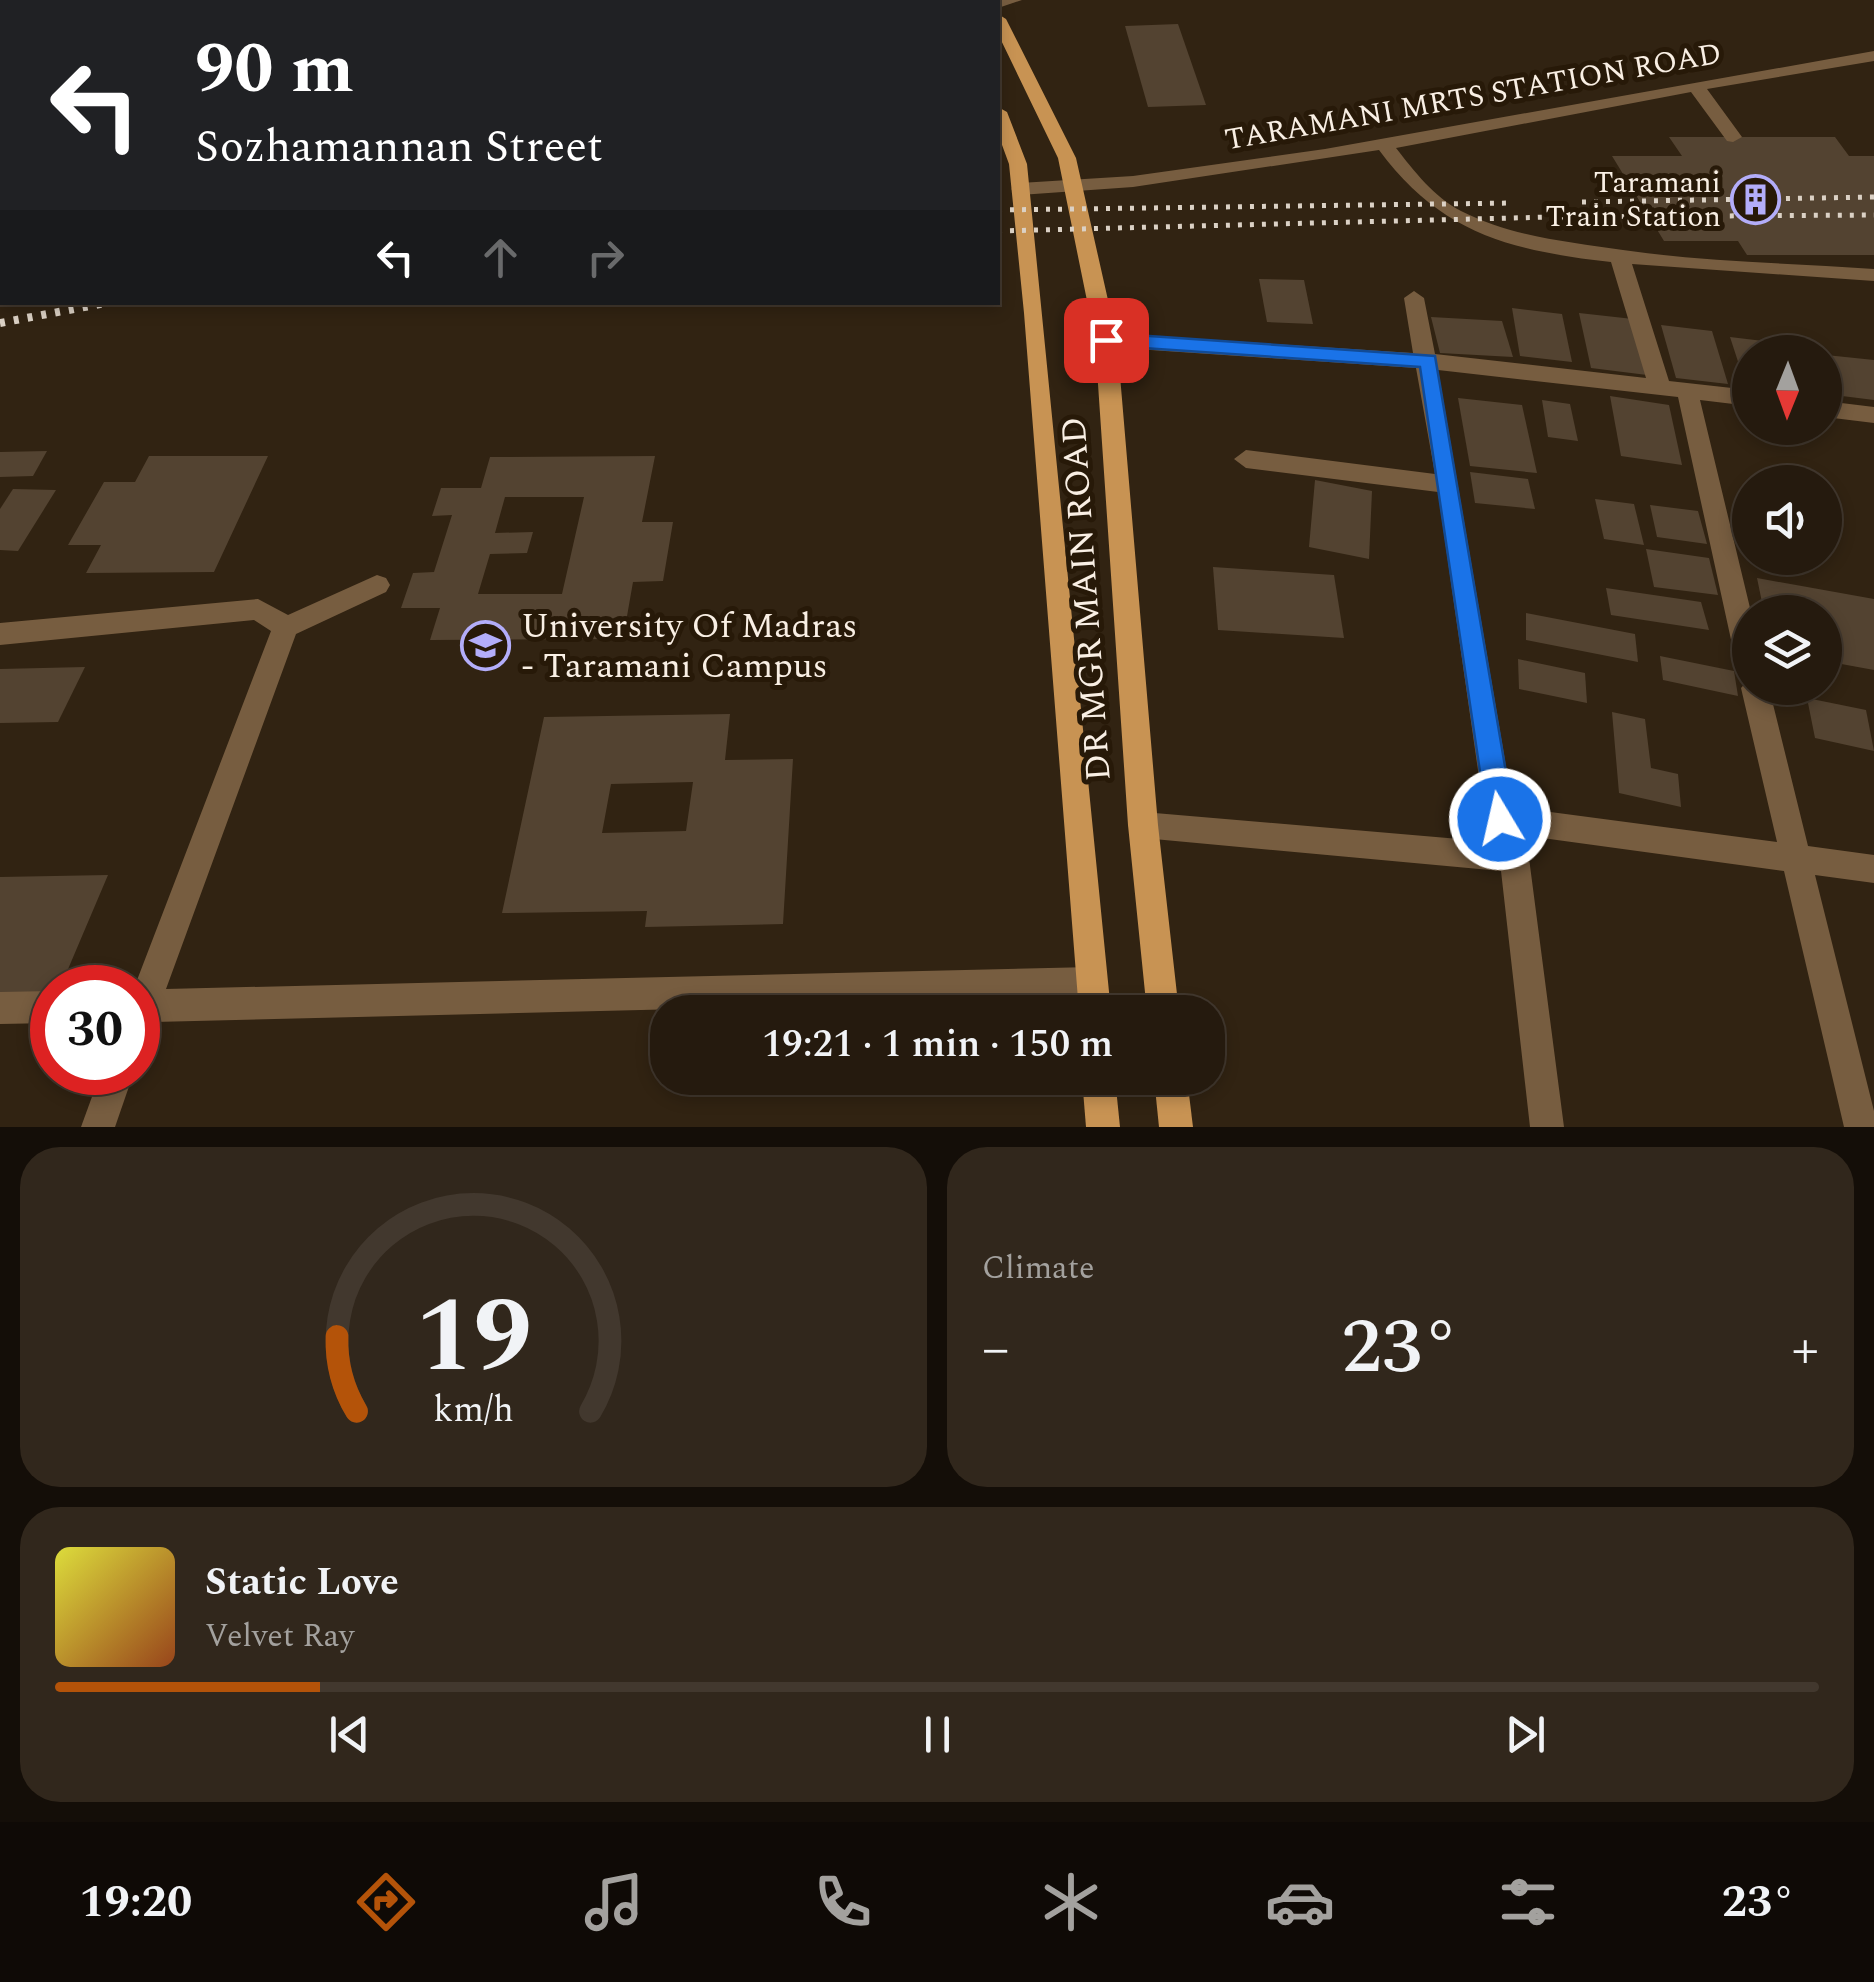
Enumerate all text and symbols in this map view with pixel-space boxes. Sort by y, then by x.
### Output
text: 90 m [195,17,354,123]
street label: TARAMANI MRTS STATION ROAD [1221,31,1725,163]
icon: left [30,40,160,170]
text: Sozhamannan Street [195,113,603,182]
place label: Taramani Train Station [1545,160,1721,240]
building icon: Taramani Train Station [1730,173,1782,225]
icon: left [368,230,423,285]
icon: ahead [473,230,528,285]
icon: right [578,230,633,285]
pin [1064,298,1149,383]
icon: arrive [1079,313,1134,368]
north arrow [1732,335,1842,445]
map controls [1732,335,1842,705]
street label: DR MGR MAIN ROAD [1047,415,1126,783]
button: sound [1732,465,1842,575]
button: layers [1732,595,1842,705]
place label: University Of Madras - Taramani Campus [521,600,857,693]
school or university icon: University Of Madras - Taramani Campus [460,619,512,671]
position arrow [1448,767,1552,871]
speed limit sign: 30 [30,965,160,1095]
text: 19:21 · 1 min · 150 m [762,1016,1113,1074]
text: Climate [982,1244,1094,1293]
text: 19 [415,1259,532,1417]
text: 23° [1342,1292,1459,1406]
text: − [982,1308,1010,1391]
text: + [1791,1308,1819,1391]
text: km/h [433,1383,514,1438]
text: Static Love [205,1554,399,1612]
text: Velvet Ray [205,1612,354,1661]
icon: previous [322,1707,377,1762]
icon: pause [910,1707,965,1762]
icon: next [1498,1707,1553,1762]
icon: directions [351,1867,421,1937]
icon: music [579,1867,649,1937]
icon: phone [808,1867,878,1937]
icon: climate [1036,1867,1106,1937]
icon: car [1265,1867,1335,1937]
icon: filters [1493,1867,1563,1937]
text: 19:20 [79,1868,192,1937]
text: 23° [1722,1868,1795,1937]

